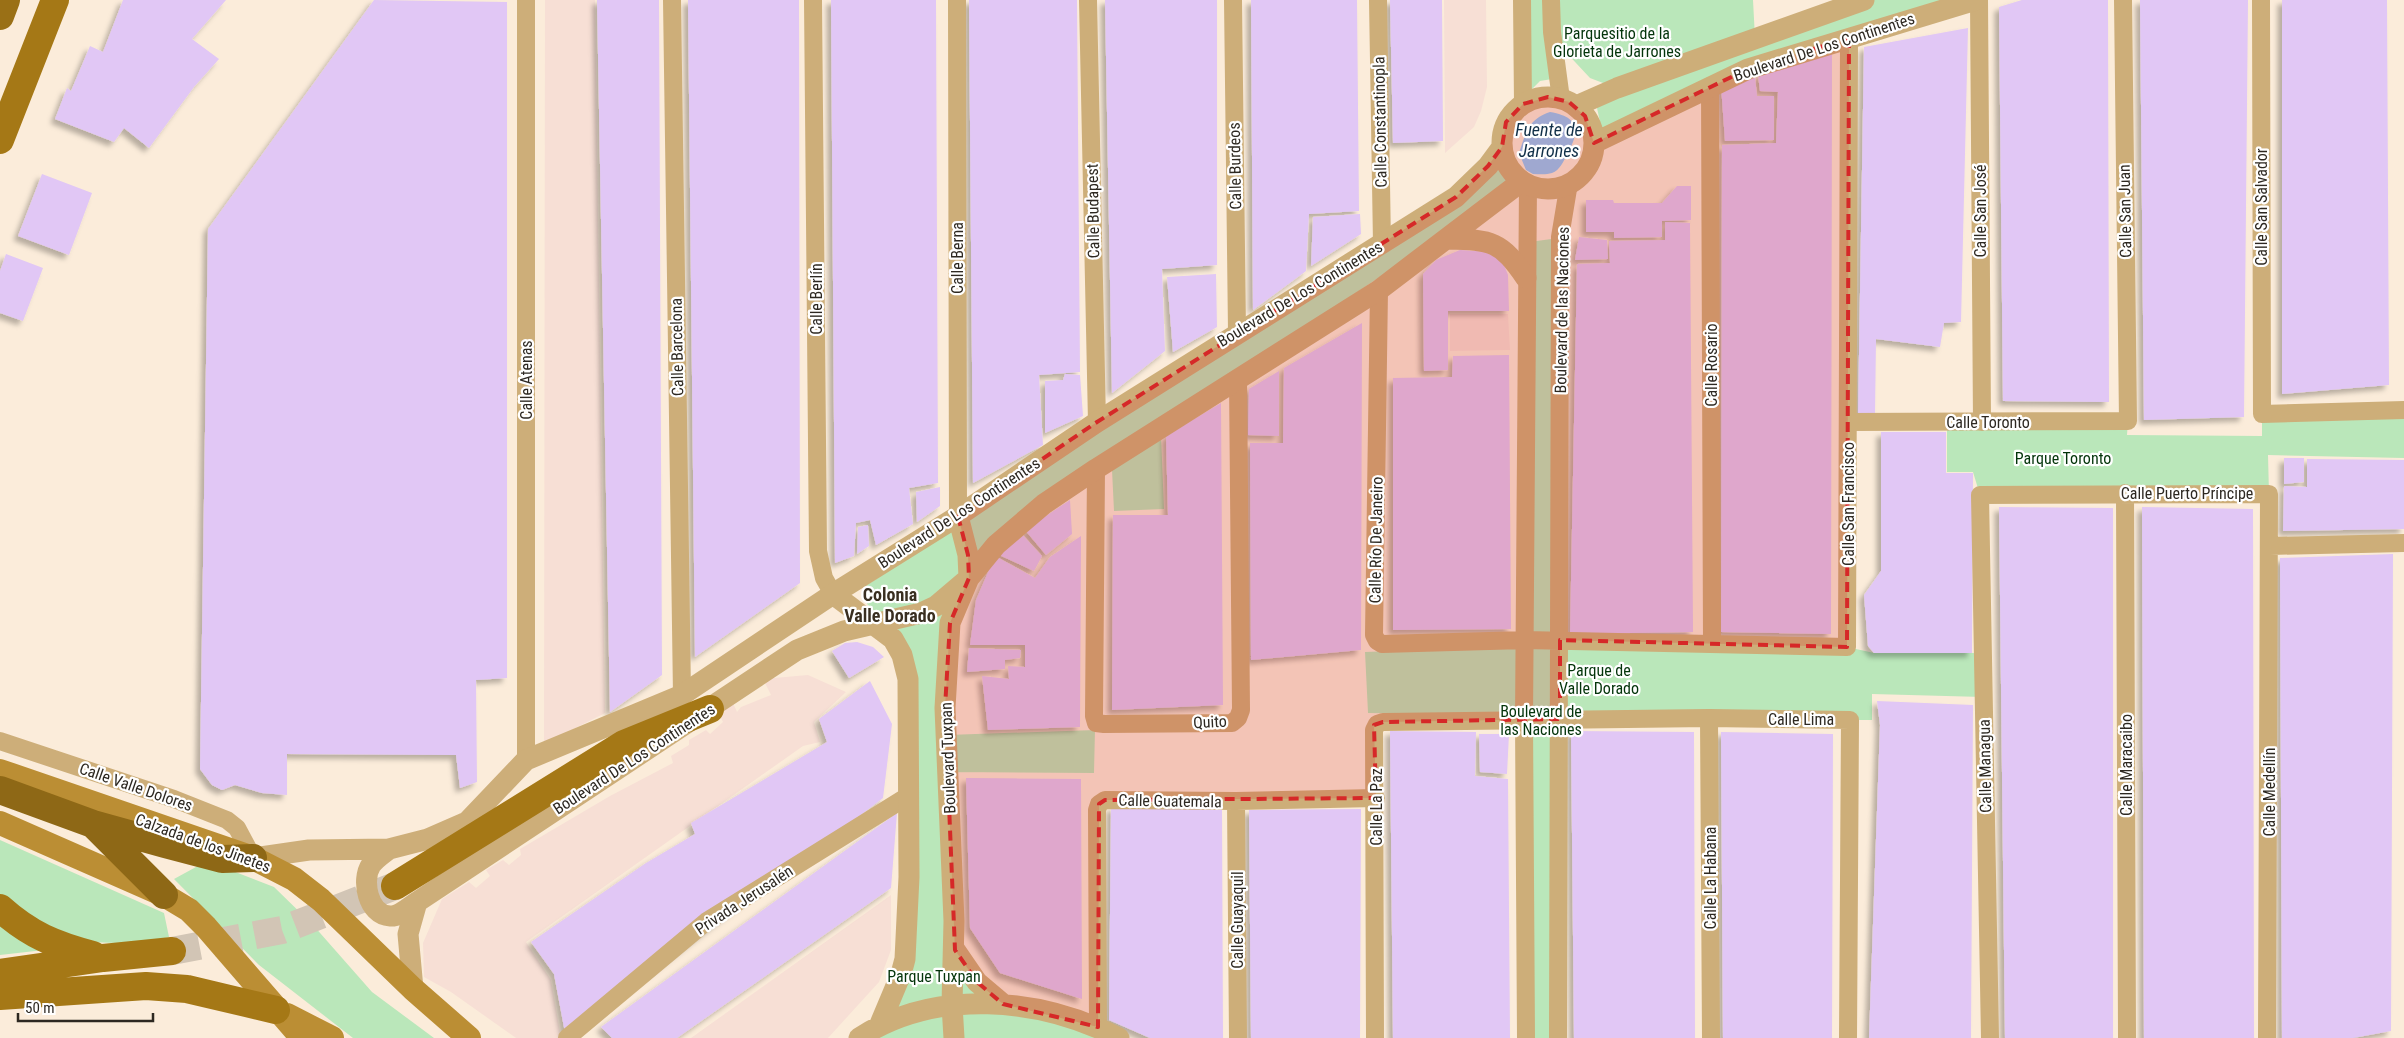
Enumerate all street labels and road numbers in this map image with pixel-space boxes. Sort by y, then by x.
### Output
street label: Boulevard De Los Continentes [1731,9,1917,85]
street label: Calle Constantinopla [1369,56,1391,188]
street label: Calle Burdeos [1225,122,1245,210]
street label: Calle San Salvador [2252,148,2271,266]
street label: Calle Budapest [1083,163,1103,259]
street label: Calle San José [1971,164,1990,258]
street label: Calle San Juan [2115,164,2135,258]
street label: Calle Berna [948,222,967,294]
street label: Boulevard de las Naciones [1551,226,1573,394]
street label: Boulevard De Los Continentes [1214,237,1386,351]
street label: Calle Berlín [807,263,826,335]
street label: Calle Barcelona [667,298,687,396]
street label: Calle Rosario [1702,323,1721,407]
street label: Calle Atenas [517,340,536,420]
street label: Calle Toronto [1946,413,2030,432]
street label: Calle San Francisco [1839,442,1858,566]
street label: Boulevard De Los Continentes [875,454,1043,572]
street label: Calle Río De Janeiro [1365,477,1387,603]
street label: Calle Puerto Príncipe [2121,484,2253,503]
street label: Boulevard De Los Continentes [550,700,718,818]
street label: Boulevard Tuxpan [937,702,959,814]
street label: Calle Lima [1768,710,1834,729]
street label: Quito [1193,712,1227,732]
street label: Calle Maracaibo [2117,714,2136,816]
street label: Calle Managua [1975,719,1995,813]
street label: Calle Medellín [2260,747,2279,837]
street label: Calle Valle Dolores [77,759,195,815]
street label: Calle La Paz [1367,768,1386,846]
street label: Calle Guatemala [1118,791,1222,811]
street label: Calzada de los Jinetes [133,810,273,876]
street label: Calle La Habana [1701,827,1720,929]
street label: Privada Jerusalén [692,861,796,939]
street label: Calle Guayaquil [1228,871,1247,969]

